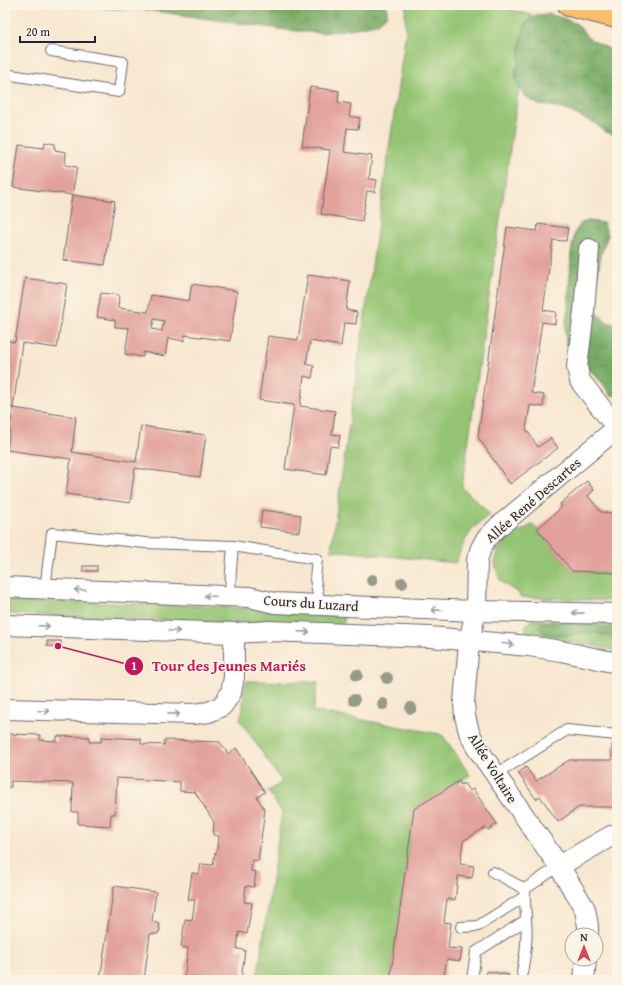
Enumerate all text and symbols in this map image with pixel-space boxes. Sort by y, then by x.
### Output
scale bar [20,18,95,44]
text: 20 m [26,23,50,40]
street label: Allée René Descartes [481,453,585,547]
one-way arrow [74,587,87,594]
street label: Cours du Luzard [263,590,360,616]
one-way arrow [204,592,217,599]
one-way arrow [431,606,444,613]
one-way arrow [572,609,585,617]
one-way arrow [37,623,50,630]
one-way arrow [167,627,180,635]
one-way arrow [297,629,310,636]
one-way arrow [501,641,514,648]
callout: Tour des Jeunes Mariés [124,653,314,680]
text: Tour des Jeunes Mariés [152,655,306,676]
text: 1 [131,657,137,674]
one-way arrow [37,707,50,714]
one-way arrow [167,710,180,717]
street label: Allée Voltaire [463,729,523,807]
north arrow [564,927,604,967]
text: N [580,929,588,945]

